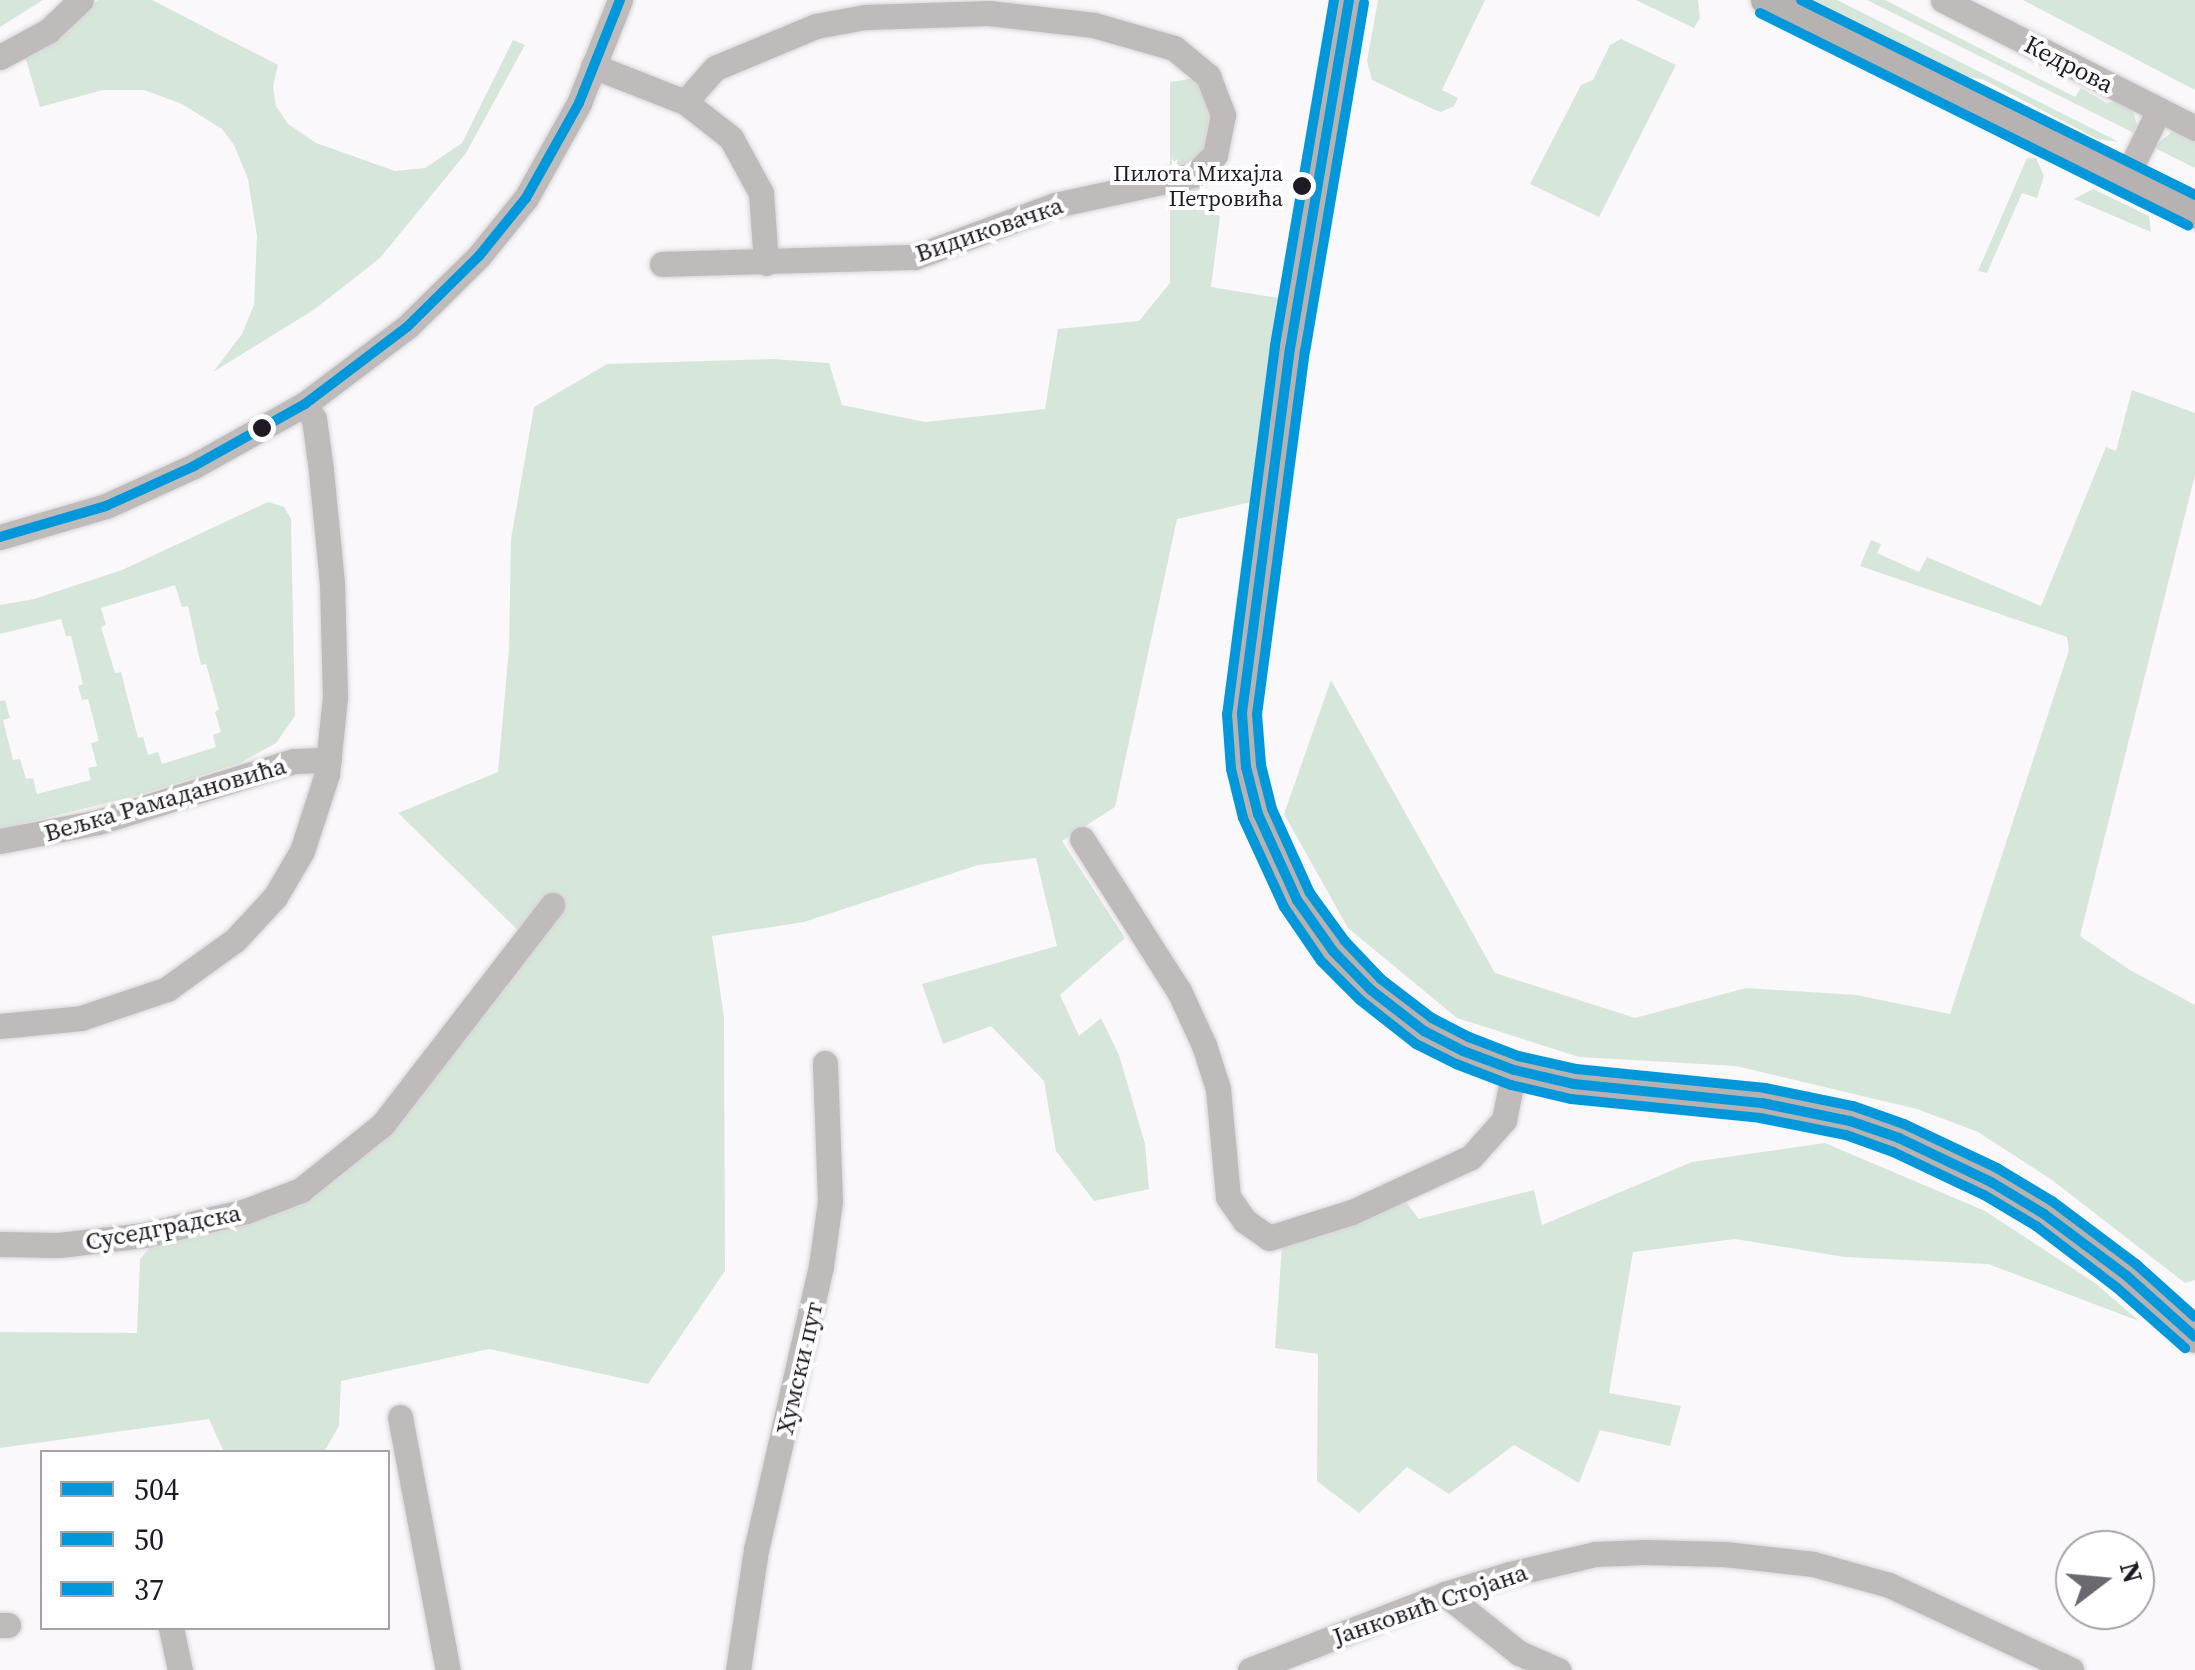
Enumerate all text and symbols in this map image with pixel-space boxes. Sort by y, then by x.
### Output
street label: Кедрова [2020,29,2118,99]
place label: Пилота Михајла Петровића [1113,160,1283,212]
marker: Пилота Михајла Петровића [1292,176,1312,196]
street label: Видиковачка [911,190,1067,268]
unlabelled marker [252,418,272,438]
street label: Вељка Рамадановића [41,750,289,848]
street label: Суседградска [83,1197,243,1257]
street label: Хумски пут [769,1299,829,1437]
legend [40,1450,390,1630]
text: 504 [134,1469,179,1510]
text: 50 [134,1519,164,1560]
north arrow [2055,1530,2155,1630]
street label: Јанковић Стојана [1329,1557,1531,1651]
text: N [2111,1557,2153,1587]
text: 37 [134,1569,164,1610]

